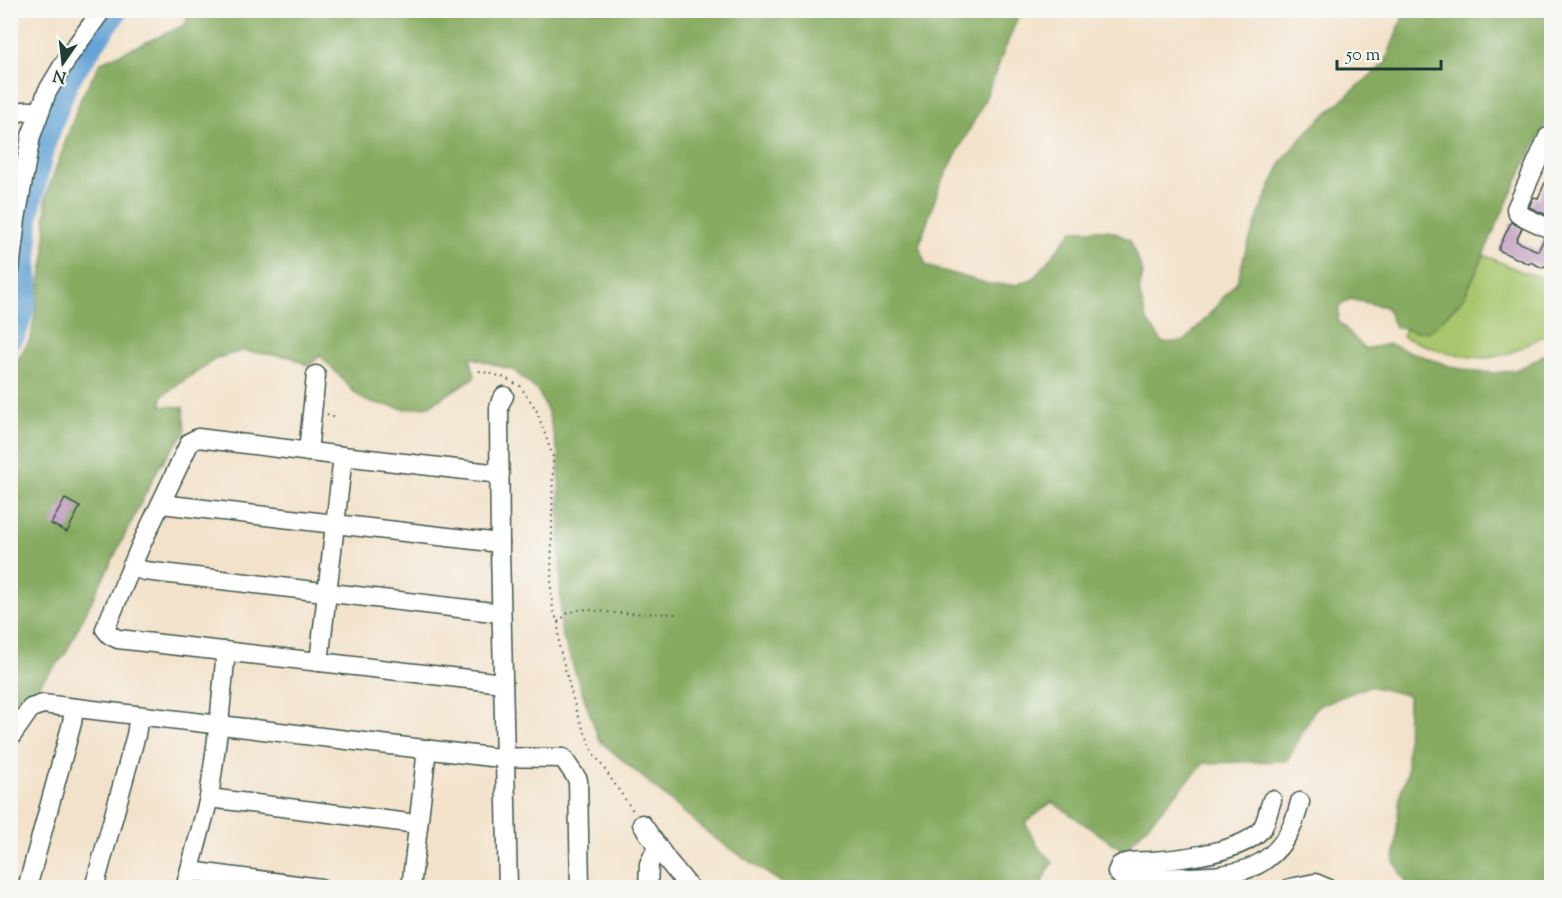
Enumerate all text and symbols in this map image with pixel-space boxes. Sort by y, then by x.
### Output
north arrow [33,33,93,93]
scale bar [1337,33,1440,71]
text: 50 m [1345,43,1381,69]
text: N [51,62,69,88]

